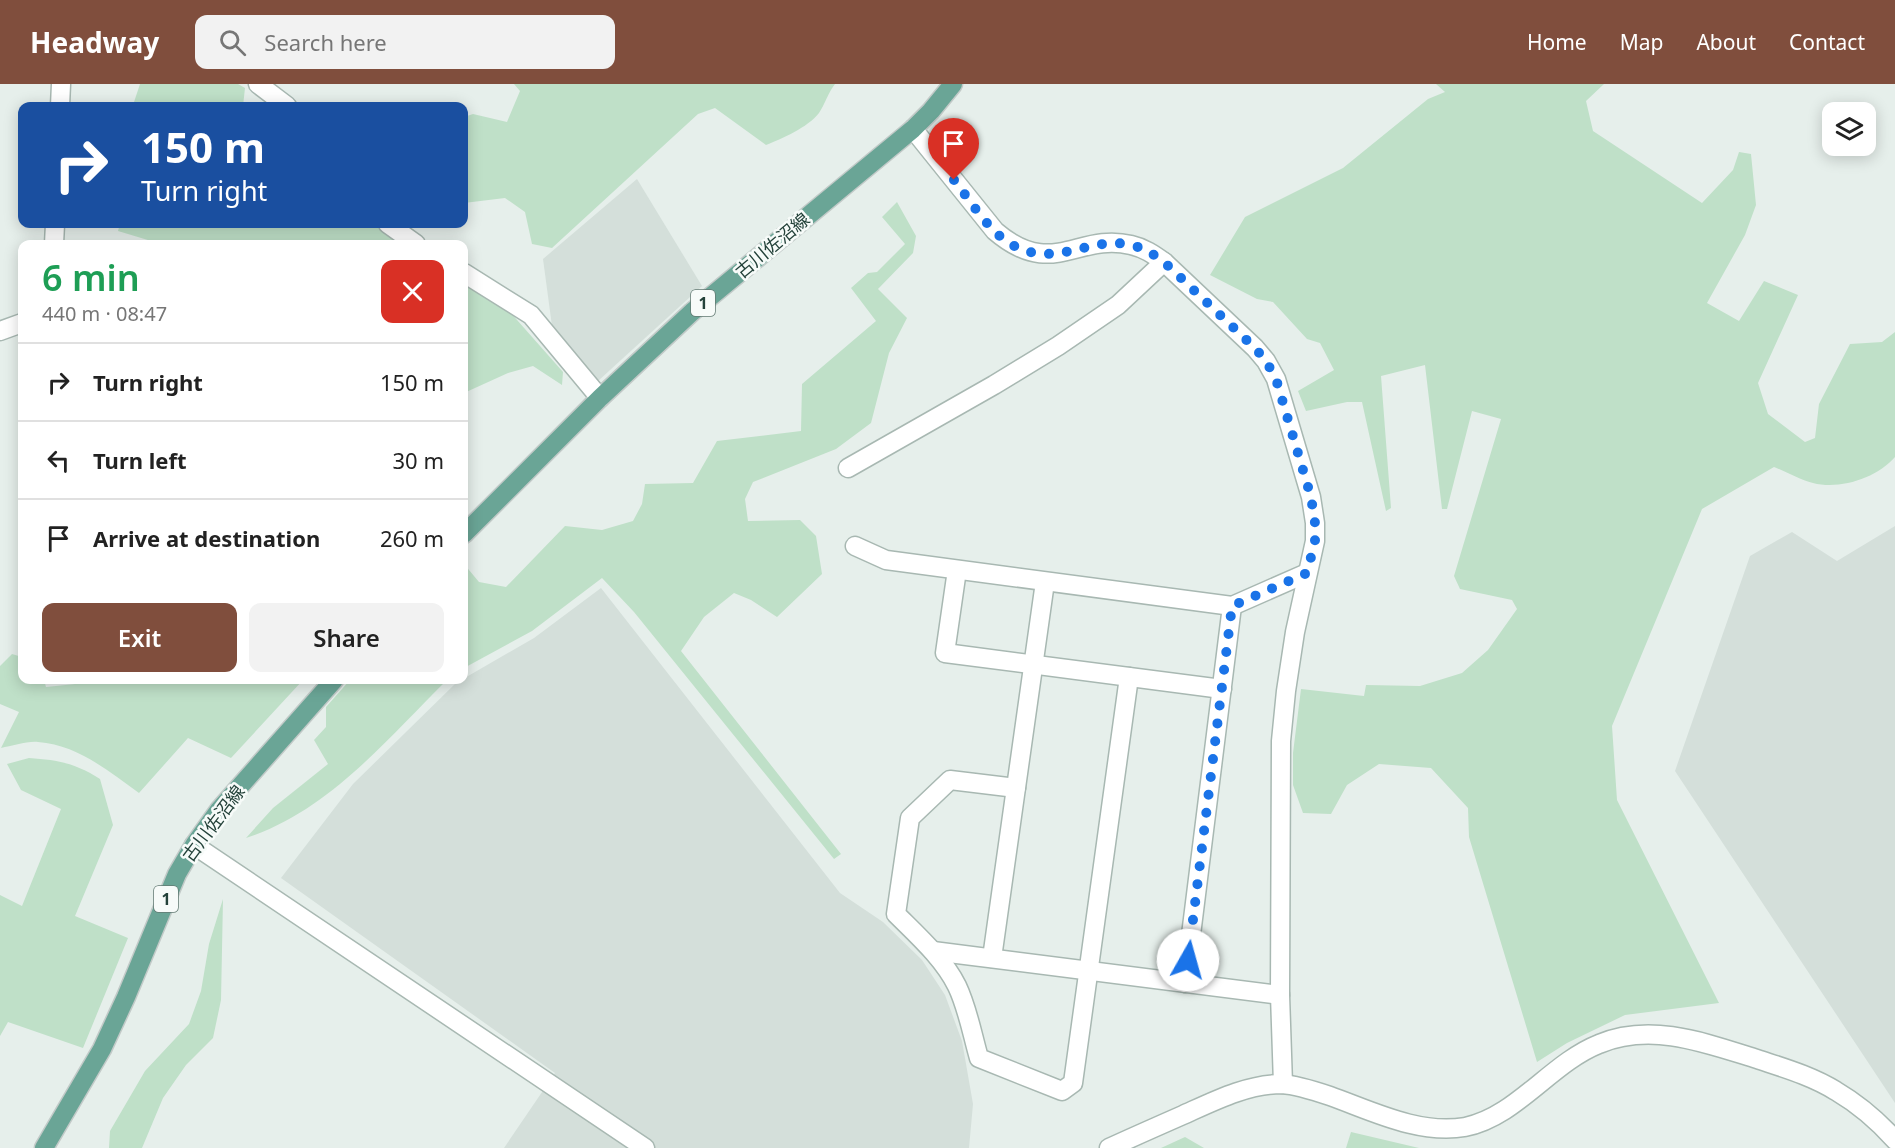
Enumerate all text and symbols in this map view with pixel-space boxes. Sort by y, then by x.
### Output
search box [195,15,615,69]
text: Headway [30,23,159,61]
icon: search [216,26,249,59]
text: Search here [264,27,387,57]
text: Home [1527,28,1587,56]
text: Map [1620,28,1663,56]
text: About [1696,28,1756,56]
text: Contact [1789,28,1865,56]
map controls [1822,102,1876,156]
button: layers [1822,102,1876,156]
text: 150 m [141,118,265,175]
pin [928,118,979,180]
icon: right [42,126,120,204]
icon: arrive [937,127,970,160]
text: Turn right [141,172,267,209]
street label: 古川佐沼線 [730,207,814,283]
text: 6 min [42,253,140,302]
button: close [381,260,444,323]
road number: 1 [691,290,715,316]
text: 440 m · 08:47 [42,300,167,327]
icon: right [42,366,75,399]
text: Turn right [93,367,203,397]
text: 150 m [380,367,444,397]
icon: left [42,444,75,477]
text: Turn left [93,445,187,475]
text: 30 m [393,445,444,475]
icon: arrive [42,522,75,555]
text: Arrive at destination [93,523,320,553]
text: 260 m [380,523,444,553]
button: Exit [42,603,237,672]
button: Share [249,603,444,672]
street label: 古川佐沼線 [176,780,250,866]
road number: 1 [154,886,178,912]
position arrow [1156,928,1220,992]

